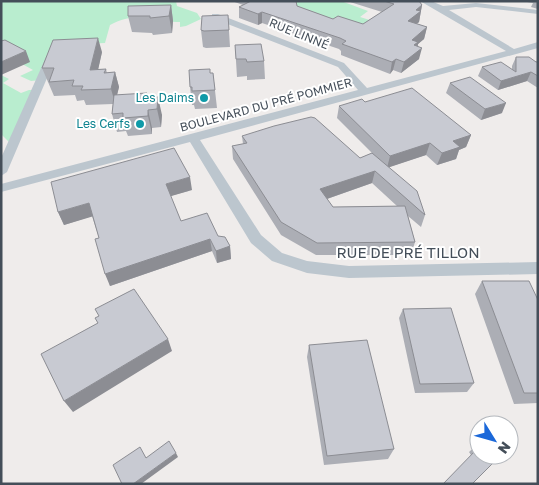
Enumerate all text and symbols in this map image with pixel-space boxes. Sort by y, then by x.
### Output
street label: RUE LINNÉ [267,15,331,52]
street label: BOULEVARD DU PRÉ POMMIER [178,74,354,135]
place label: Les Daims [136,90,194,105]
marker: Les Daims [198,92,210,104]
place label: Les Cerfs [76,116,130,131]
marker: Les Cerfs [134,118,146,130]
street label: RUE DE PRÉ TILLON [336,243,480,261]
north arrow [469,415,519,465]
text: N [495,439,515,457]

